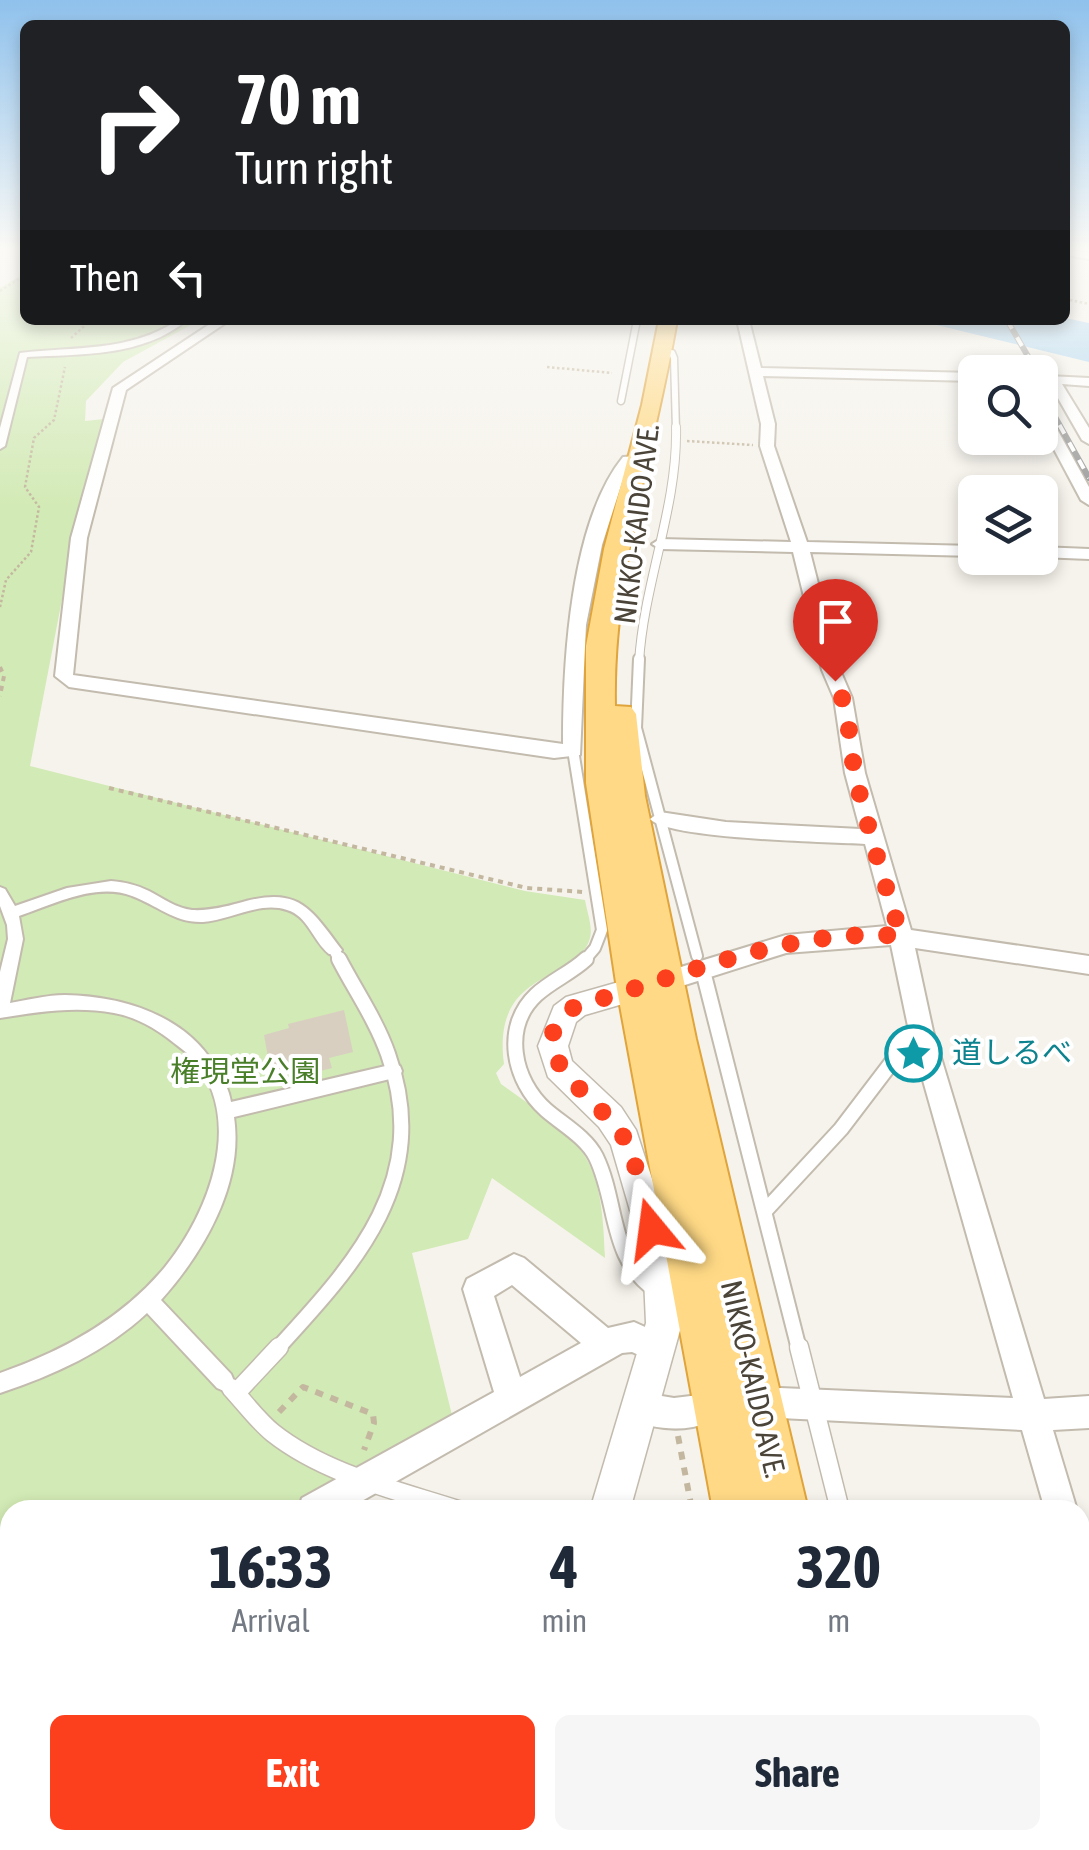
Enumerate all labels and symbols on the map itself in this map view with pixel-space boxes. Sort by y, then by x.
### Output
street label: NIKKO-KAIDO AVE. [607,422,665,626]
pin [793,579,878,682]
place icon: 道しるべ [883,1023,943,1083]
place label: 道しるべ [952,1035,1072,1069]
park label: 権現堂公園 [170,1054,320,1088]
position arrow [600,1177,704,1281]
street label: NIKKO-KAIDO AVE. [715,1277,793,1481]

